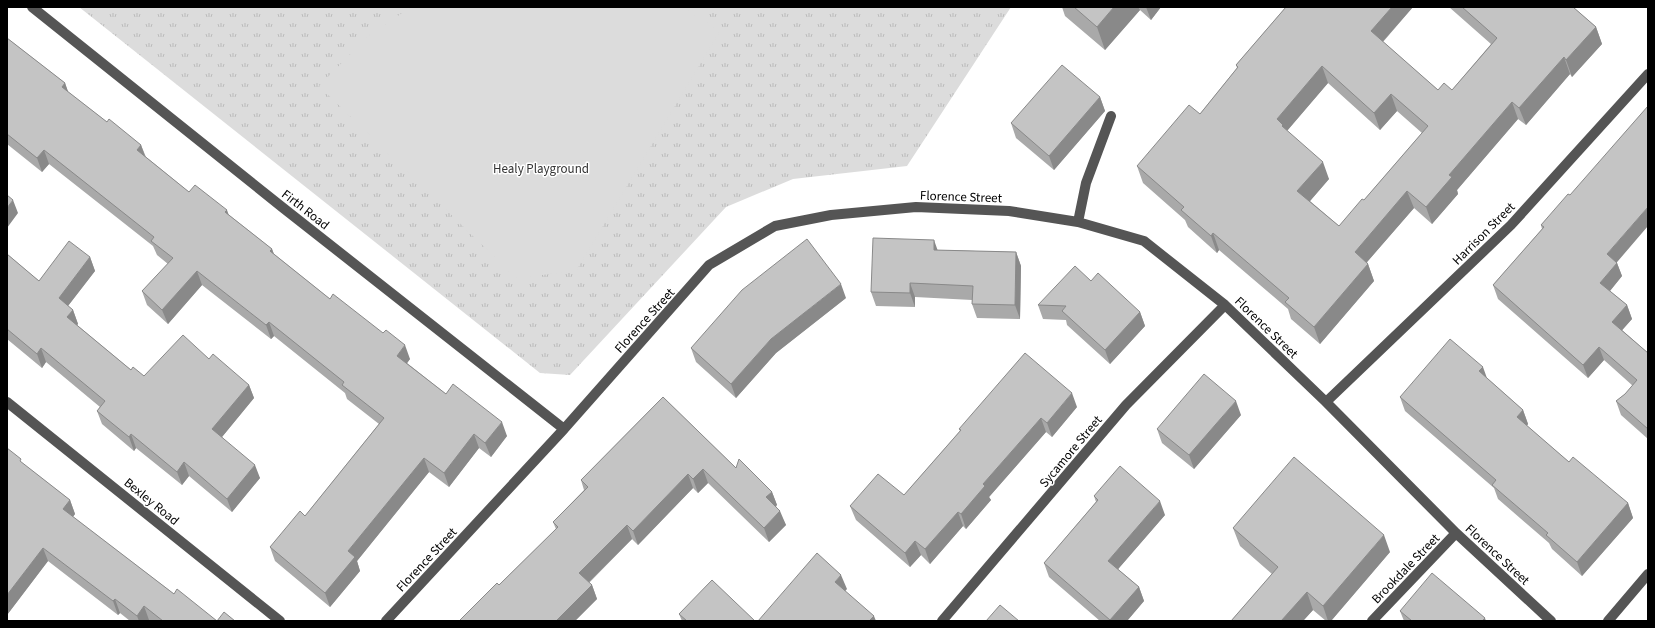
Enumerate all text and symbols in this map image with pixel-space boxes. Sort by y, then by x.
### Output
park label: Healy Playground [493,160,589,178]
street label: Firth Road [278,185,333,234]
street label: Florence Street [920,187,1003,207]
street label: Harrison Street [1448,198,1519,269]
street label: Florence Street [611,284,679,357]
street label: Florence Street [1231,293,1302,363]
street label: Sycamore Street [1035,411,1107,492]
street label: Bexley Road [120,474,183,530]
street label: Florence Street [1461,520,1534,590]
street label: Florence Street [392,523,462,596]
street label: Brookdale Street [1368,529,1444,608]

